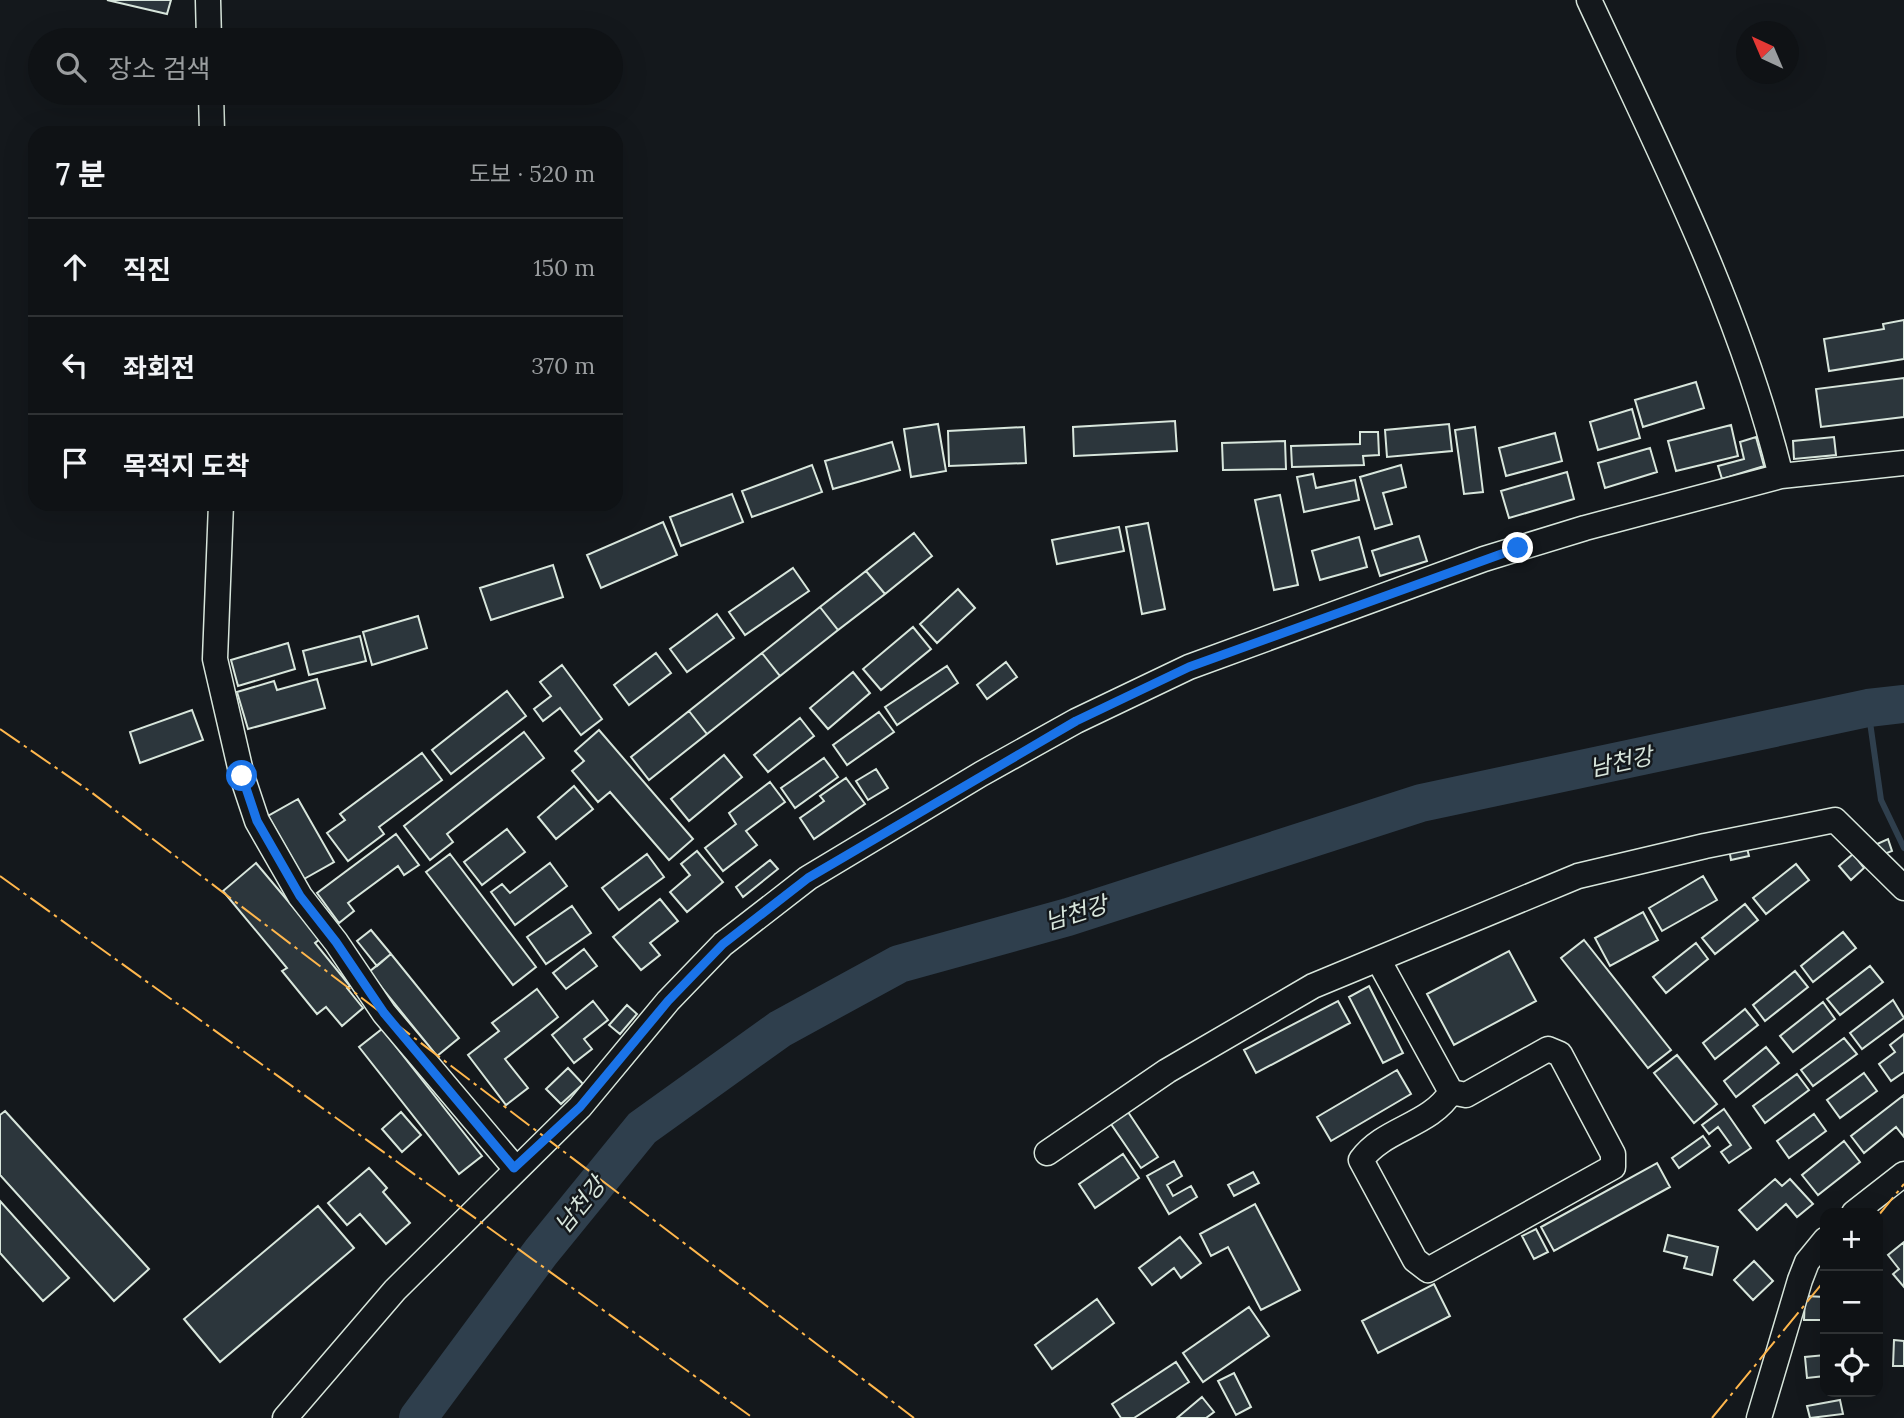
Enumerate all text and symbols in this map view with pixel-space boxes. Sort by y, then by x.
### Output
north arrow [1736,21,1799,84]
search box [28,28,623,105]
icon: search [52,48,90,86]
text: 장소 검색 [108,52,211,85]
text: 7 분 [56,155,106,193]
text: 도보 · 520 m [469,159,595,188]
icon: ahead [56,248,94,286]
text: 직진 [123,253,171,286]
text: 150 m [533,253,595,282]
icon: left [56,346,94,384]
text: 좌회전 [123,351,195,384]
text: 370 m [531,351,595,380]
icon: arrive [56,444,94,482]
text: 목적지 도착 [123,449,249,482]
route end [1502,532,1533,563]
water label: 남천강 [1587,740,1658,782]
route start [226,760,257,791]
water label: 남천강 [1041,889,1113,936]
water label: 남천강 [548,1169,613,1238]
map controls [1820,1208,1883,1397]
button: + [1820,1208,1883,1271]
button: − [1820,1271,1883,1334]
button: locate [1820,1334,1883,1397]

